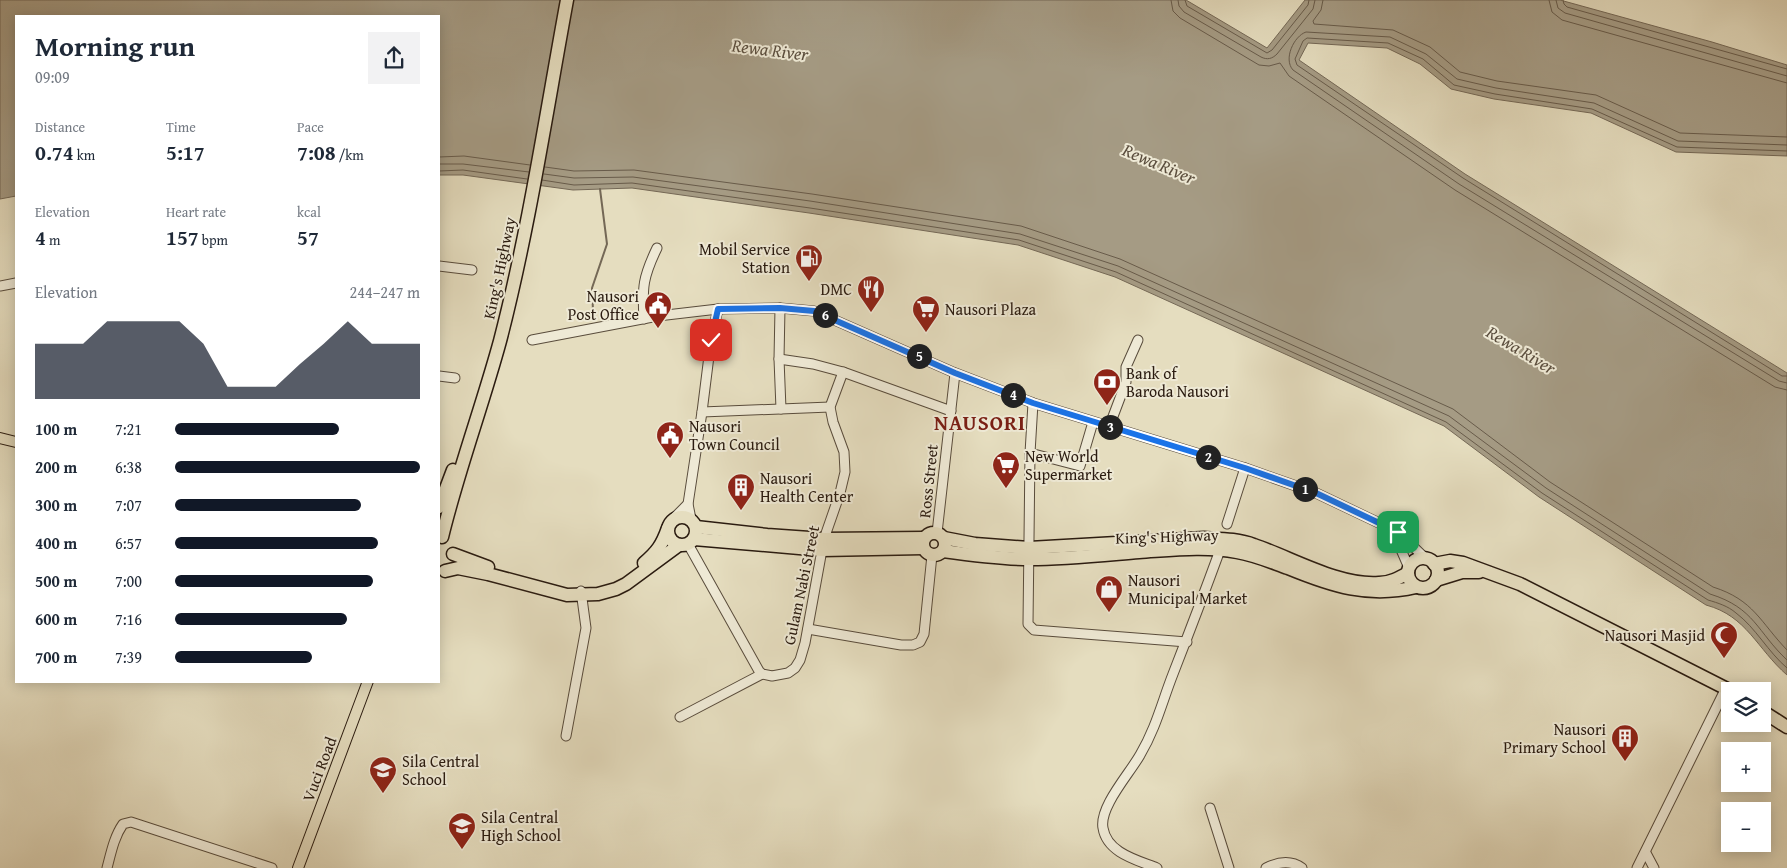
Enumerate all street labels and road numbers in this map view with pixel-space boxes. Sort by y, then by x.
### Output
street label: King's Highway [476,215,522,321]
street label: Ross Street [912,443,944,519]
street label: King's Highway [1115,522,1219,550]
street label: Gulam Nabi Street [777,523,825,647]
street label: Vuci Road [296,733,343,805]

